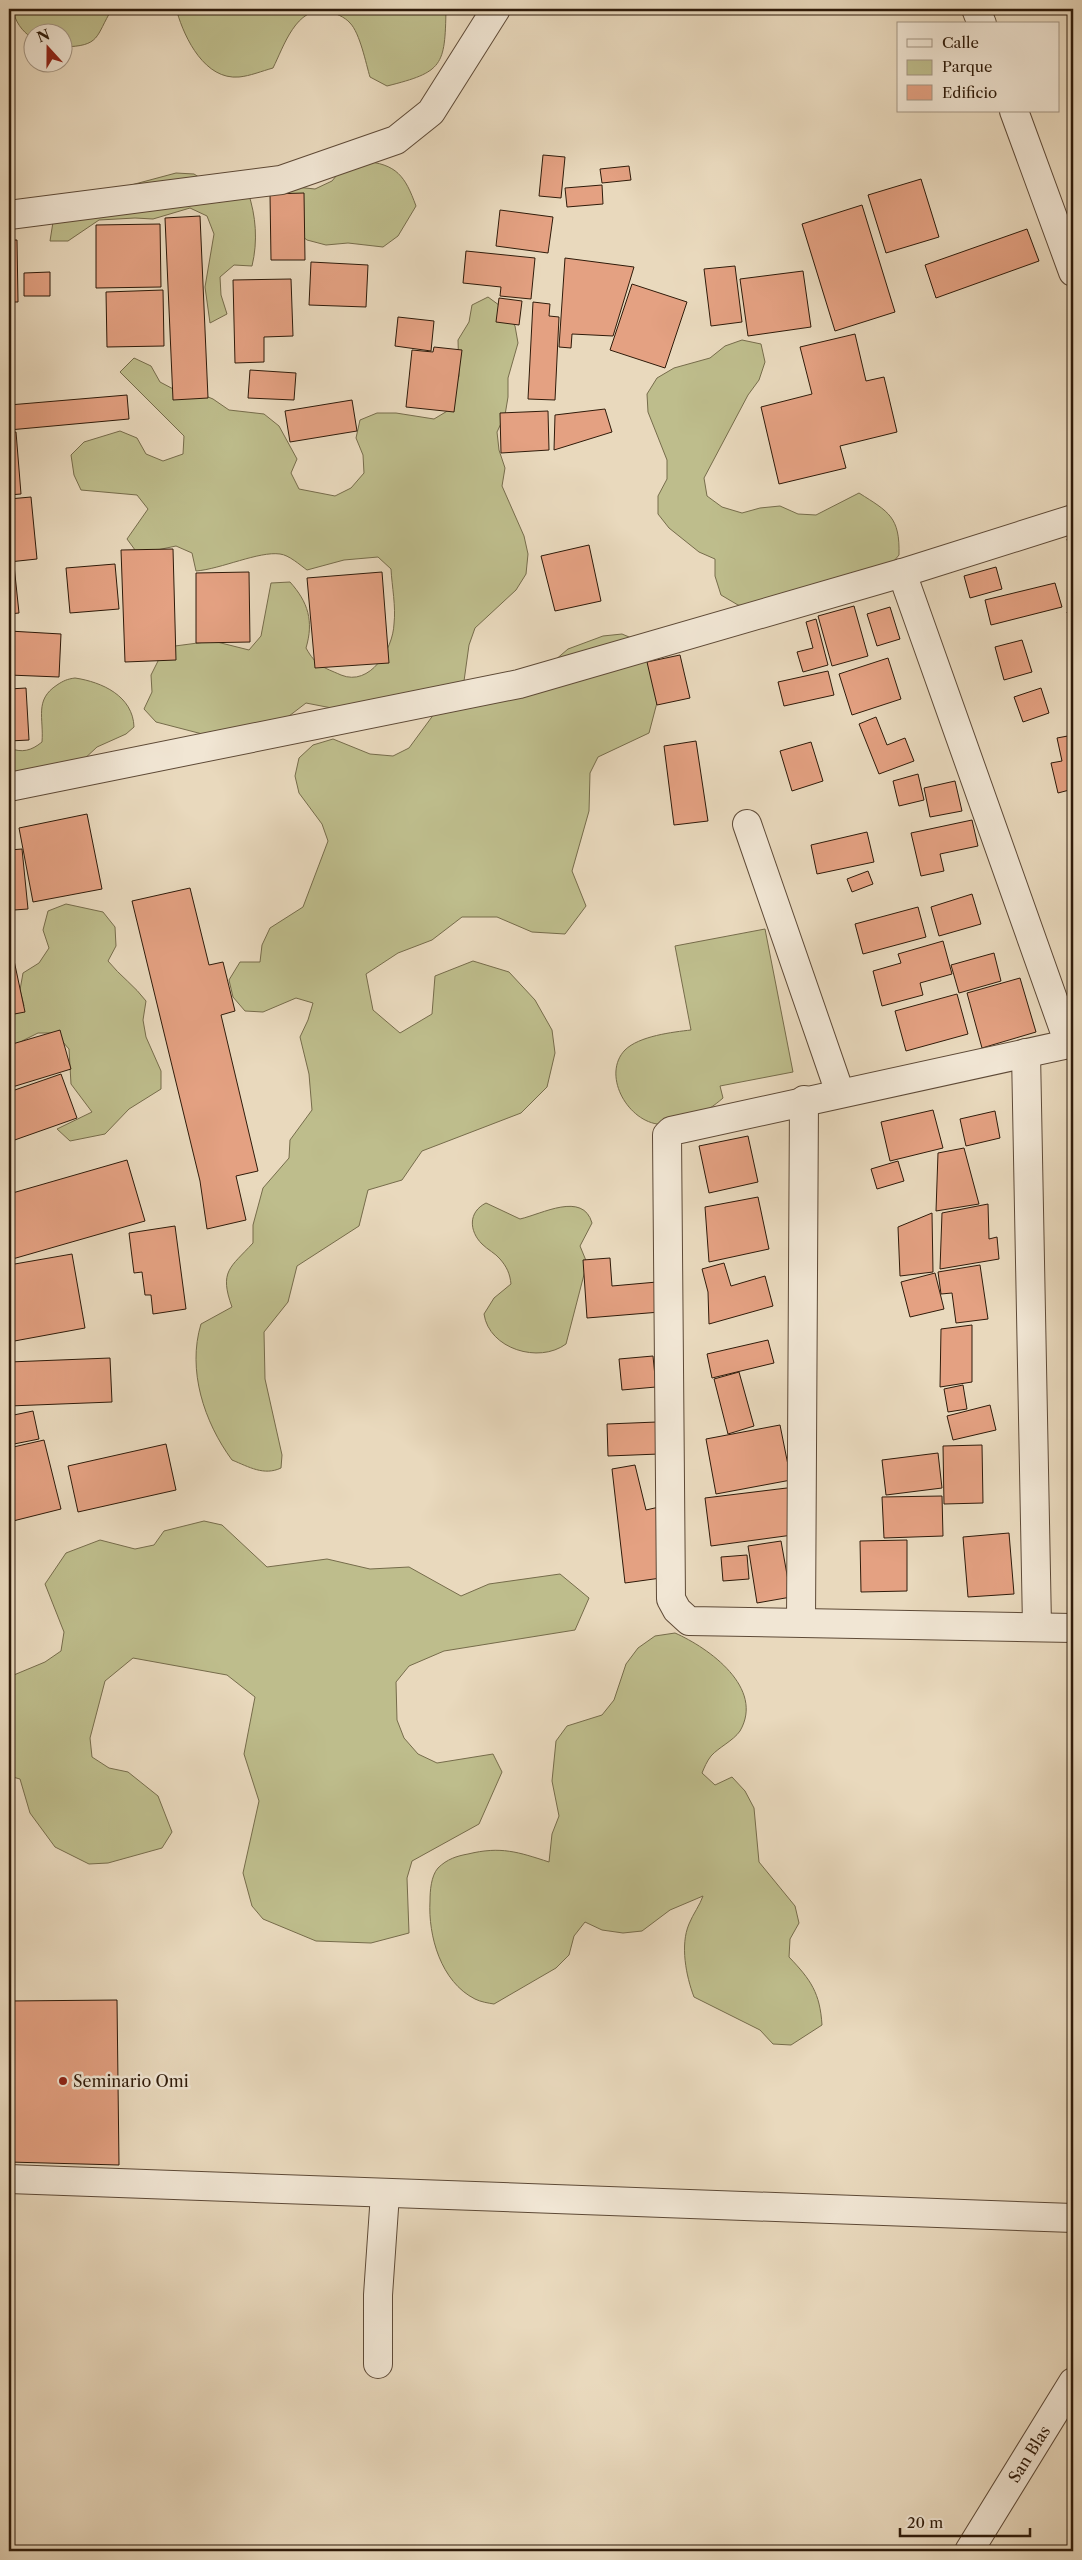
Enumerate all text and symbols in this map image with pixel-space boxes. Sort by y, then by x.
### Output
north arrow [22,22,72,72]
legend [897,22,1060,112]
text: N [34,25,52,46]
text: Calle [942,33,979,52]
text: Parque [942,57,992,76]
text: Edificio [942,83,997,102]
place label: Seminario Omi [73,2071,189,2091]
marker: Seminario Omi [57,2075,69,2087]
street label: San Blas [1004,2422,1054,2486]
scale bar [900,2505,1030,2537]
text: 20 m [907,2513,943,2532]

